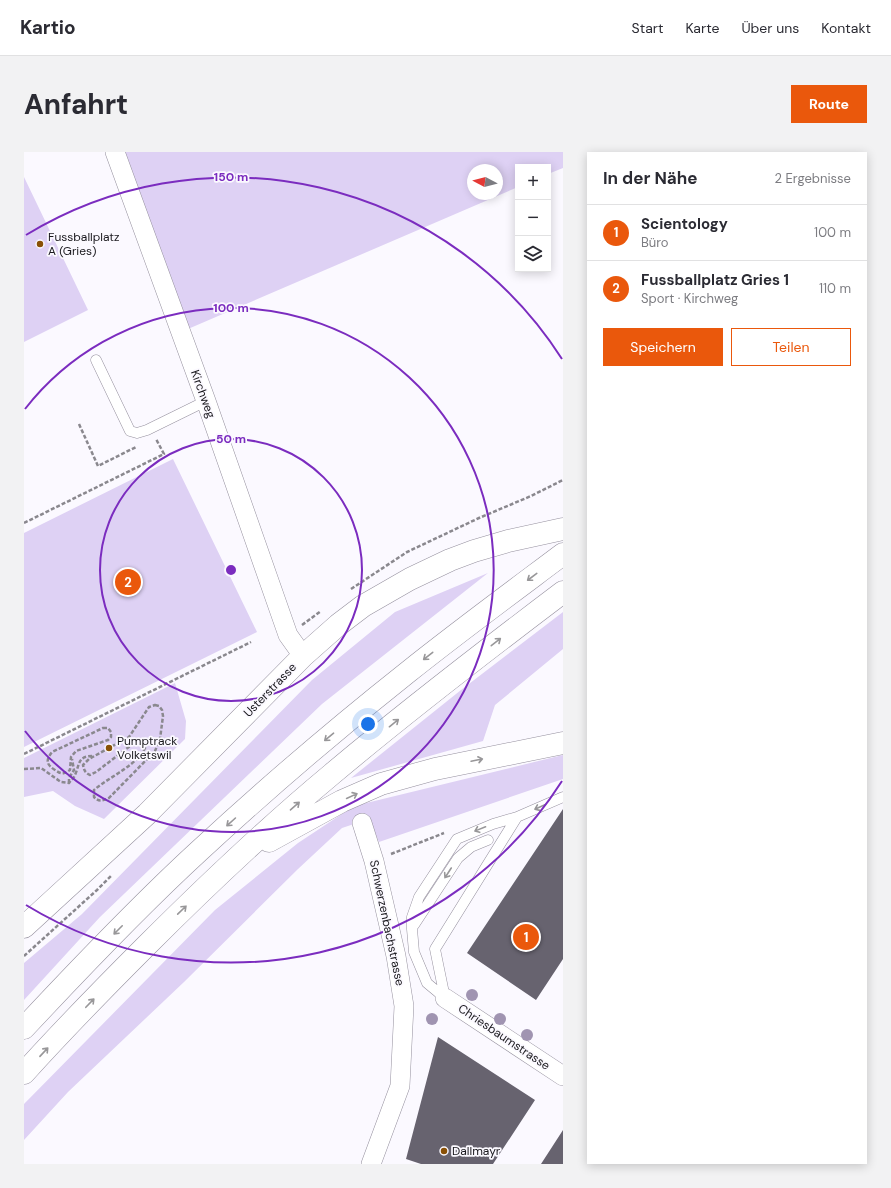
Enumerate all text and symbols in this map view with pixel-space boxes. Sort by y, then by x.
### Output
text: Kartio [20,15,76,40]
text: Start [632,19,663,37]
text: Karte [685,19,719,37]
text: Über uns [741,19,799,37]
text: Kontakt [821,19,871,37]
button: Route [791,85,867,123]
text: Anfahrt [24,86,128,123]
north arrow [467,164,503,200]
map controls [515,164,551,272]
button: + [515,164,551,200]
text: In der Nähe [603,167,698,189]
text: 150 m [214,169,248,185]
text: 2 Ergebnisse [775,170,851,187]
button: − [515,200,551,236]
text: Scientology [641,214,728,234]
text: 1 [614,224,618,241]
text: 100 m [814,224,851,241]
place label: Fussballplatz A (Gries) [48,229,120,259]
text: Büro [641,234,669,251]
button: layers [515,236,551,272]
marker: Fussballplatz A (Gries) [35,239,45,249]
text: Fussballplatz Gries 1 [641,270,789,290]
text: 2 [612,280,620,297]
text: 110 m [819,280,851,297]
text: Sport · Kirchweg [641,290,738,307]
text: 100 m [213,300,249,316]
button: Speichern [603,328,723,366]
button: Teilen [731,328,851,366]
street label: Kirchweg [187,368,219,421]
text: 50 m [216,431,246,447]
centre of rings [224,563,238,577]
pin: 2 [115,567,141,597]
one-way arrow [526,573,537,582]
one-way arrow [491,638,502,647]
one-way arrow [423,652,434,660]
street label: Usterstrasse [240,659,300,721]
your location [358,714,378,734]
one-way arrow [389,718,399,727]
one-way arrow [324,732,334,741]
place label: Pumptrack Volketswil [117,733,177,763]
marker: Pumptrack Volketswil [104,743,114,753]
one-way arrow [470,756,483,764]
one-way arrow [346,792,358,799]
one-way arrow [289,802,300,811]
one-way arrow [534,804,546,811]
one-way arrow [226,818,236,827]
one-way arrow [474,826,486,834]
street label: Schwerzenbachstrasse [366,859,408,988]
one-way arrow [444,867,453,878]
one-way arrow [177,906,187,915]
pin: 1 [513,922,539,952]
one-way arrow [113,925,123,935]
one-way arrow [86,998,95,1008]
street label: Chriesbaumstrasse [455,1000,553,1074]
one-way arrow [39,1047,48,1057]
place label: Dallmayr [452,1143,501,1159]
marker: Dallmayr [439,1146,449,1156]

